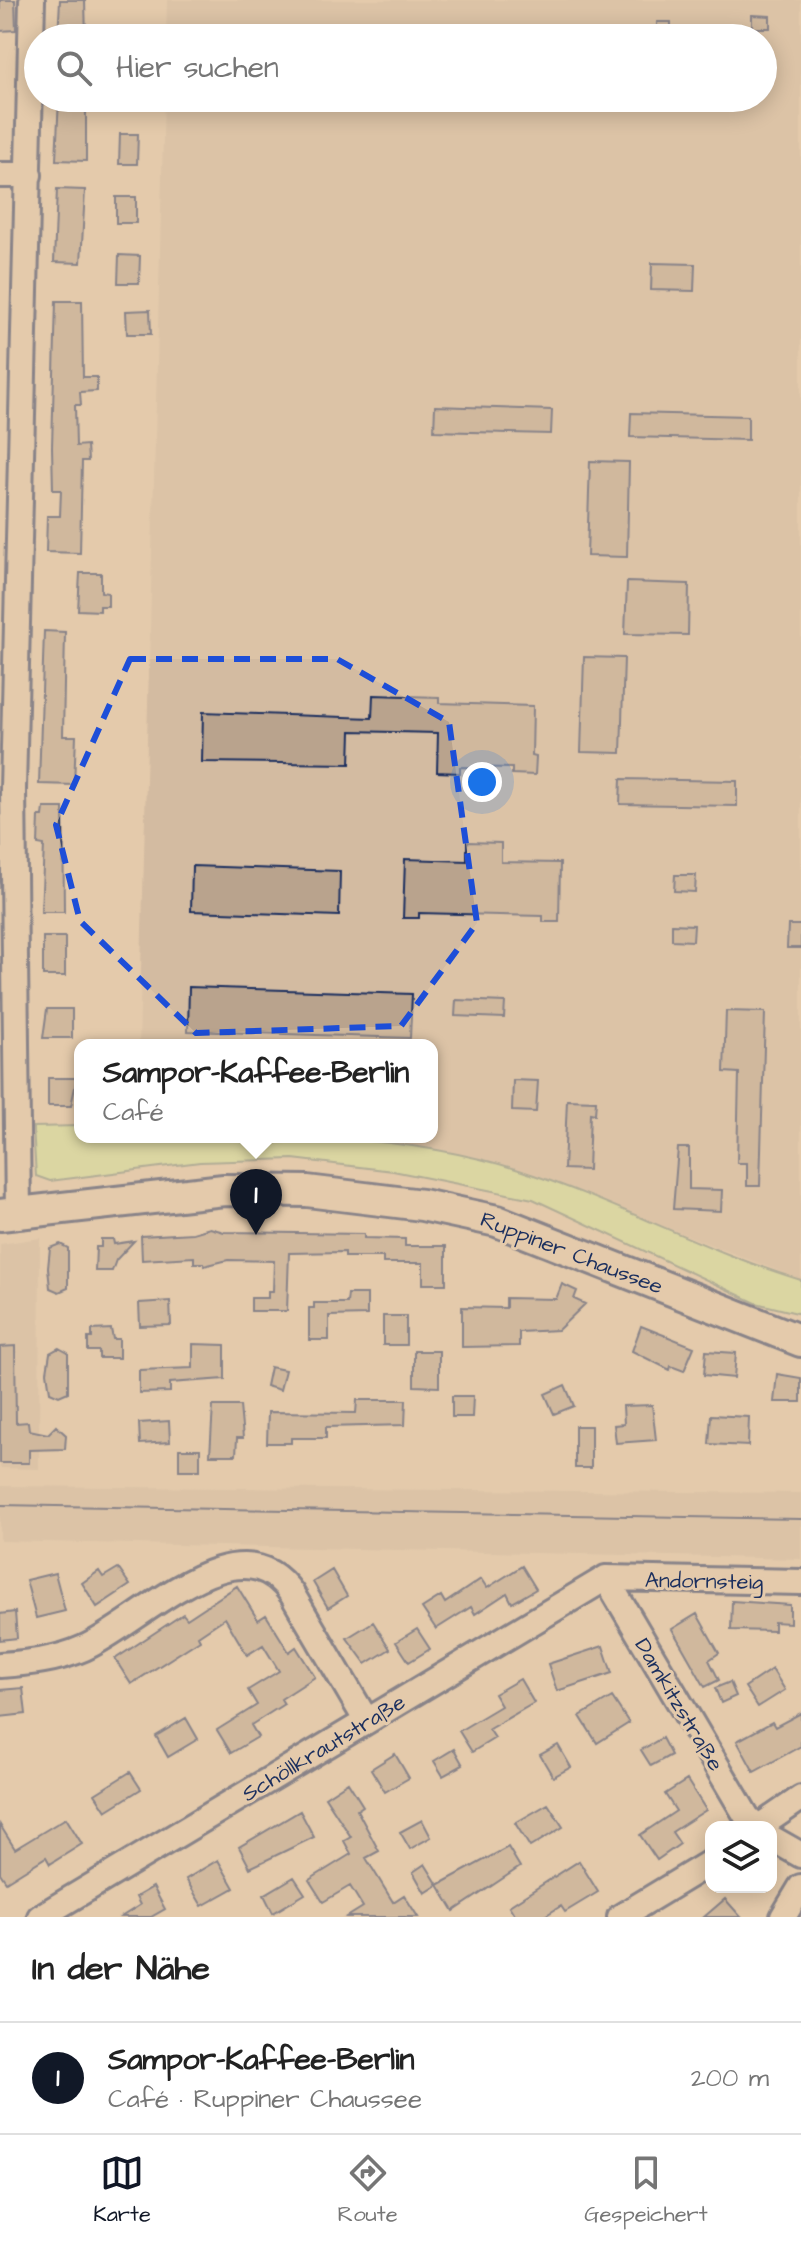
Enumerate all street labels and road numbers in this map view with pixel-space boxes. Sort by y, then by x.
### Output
street label: Ruppiner Chaussee [476,1204,667,1303]
street label: Andornsteig [644,1565,763,1599]
street label: Damkitzstraße [627,1632,731,1777]
street label: Schöllkrautstraße [236,1687,412,1809]

